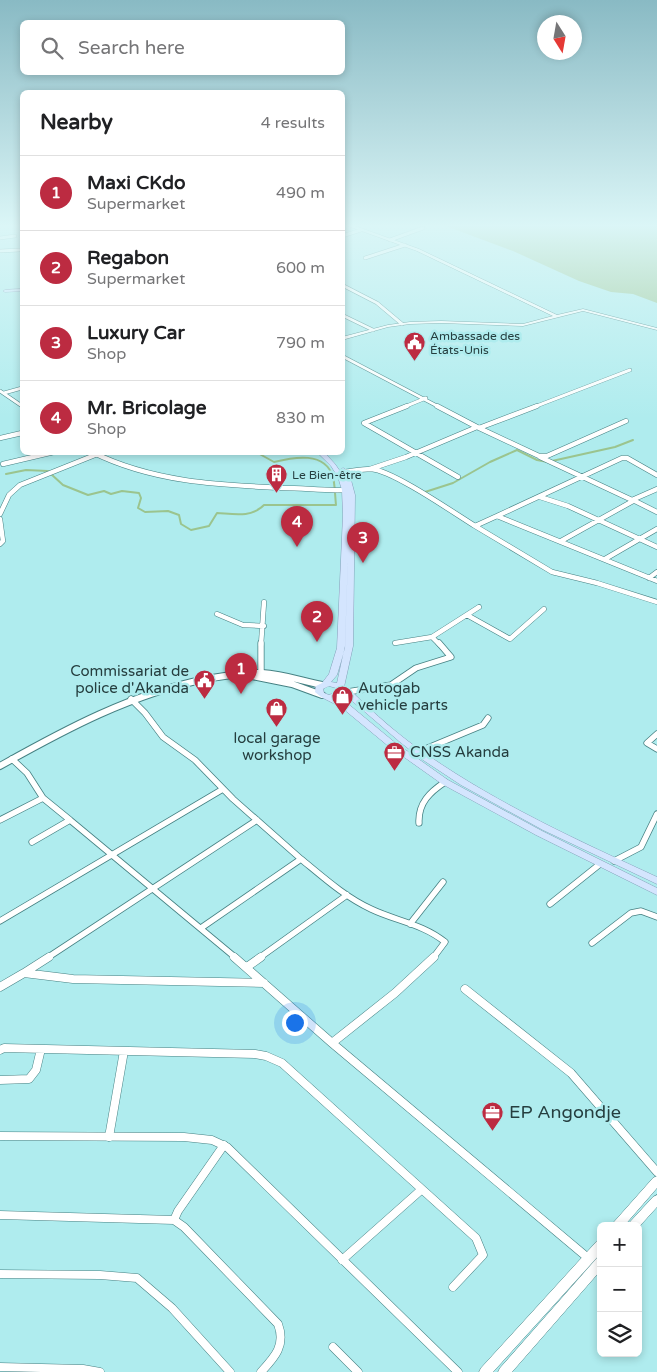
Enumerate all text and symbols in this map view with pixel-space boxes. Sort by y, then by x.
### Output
north arrow [537,15,582,60]
search box [20,20,345,75]
icon: search [38,34,66,62]
text: Search here [78,37,185,59]
text: Nearby [40,110,113,135]
text: 4 results [261,113,325,133]
text: Maxi CKdo [87,172,185,194]
text: 1 [51,183,61,203]
text: 490 m [276,183,325,203]
text: Supermarket [87,194,185,214]
text: Regabon [87,247,169,269]
text: 2 [51,258,61,278]
text: 600 m [276,258,325,278]
text: Supermarket [87,269,185,289]
text: Luxury Car [87,322,185,344]
place label: Ambassade des États-Unis [430,329,520,357]
public building icon: Ambassade des États-Unis [402,331,426,362]
text: 3 [51,333,61,353]
text: 790 m [276,333,325,353]
text: Shop [87,344,126,364]
text: Mr. Bricolage [87,397,207,419]
text: 4 [51,408,61,428]
text: 830 m [276,408,325,428]
text: Shop [87,419,126,439]
building icon: Le Bien-être [264,463,288,494]
place label: Le Bien-être [292,468,362,482]
pin: 4 [281,506,313,547]
pin: 3 [347,522,379,563]
pin: 2 [301,601,333,642]
pin: 1 [225,653,257,694]
place label: Commissariat de police d'Akanda [70,662,189,697]
public building icon: Commissariat de police d'Akanda [193,668,217,699]
place label: Autogab vehicle parts [358,679,448,714]
shop icon: Autogab vehicle parts [330,685,354,716]
shop icon: local garage workshop [265,697,289,728]
place label: local garage workshop [234,729,320,764]
office icon: CNSS Akanda [382,740,406,771]
place label: CNSS Akanda [410,743,509,761]
your location [282,1010,308,1036]
office icon: EP Angondje [481,1100,505,1131]
place label: EP Angondje [509,1101,621,1123]
map controls [597,1222,642,1357]
button: + [597,1222,642,1267]
button: − [597,1267,642,1312]
button: layers [597,1312,642,1357]

